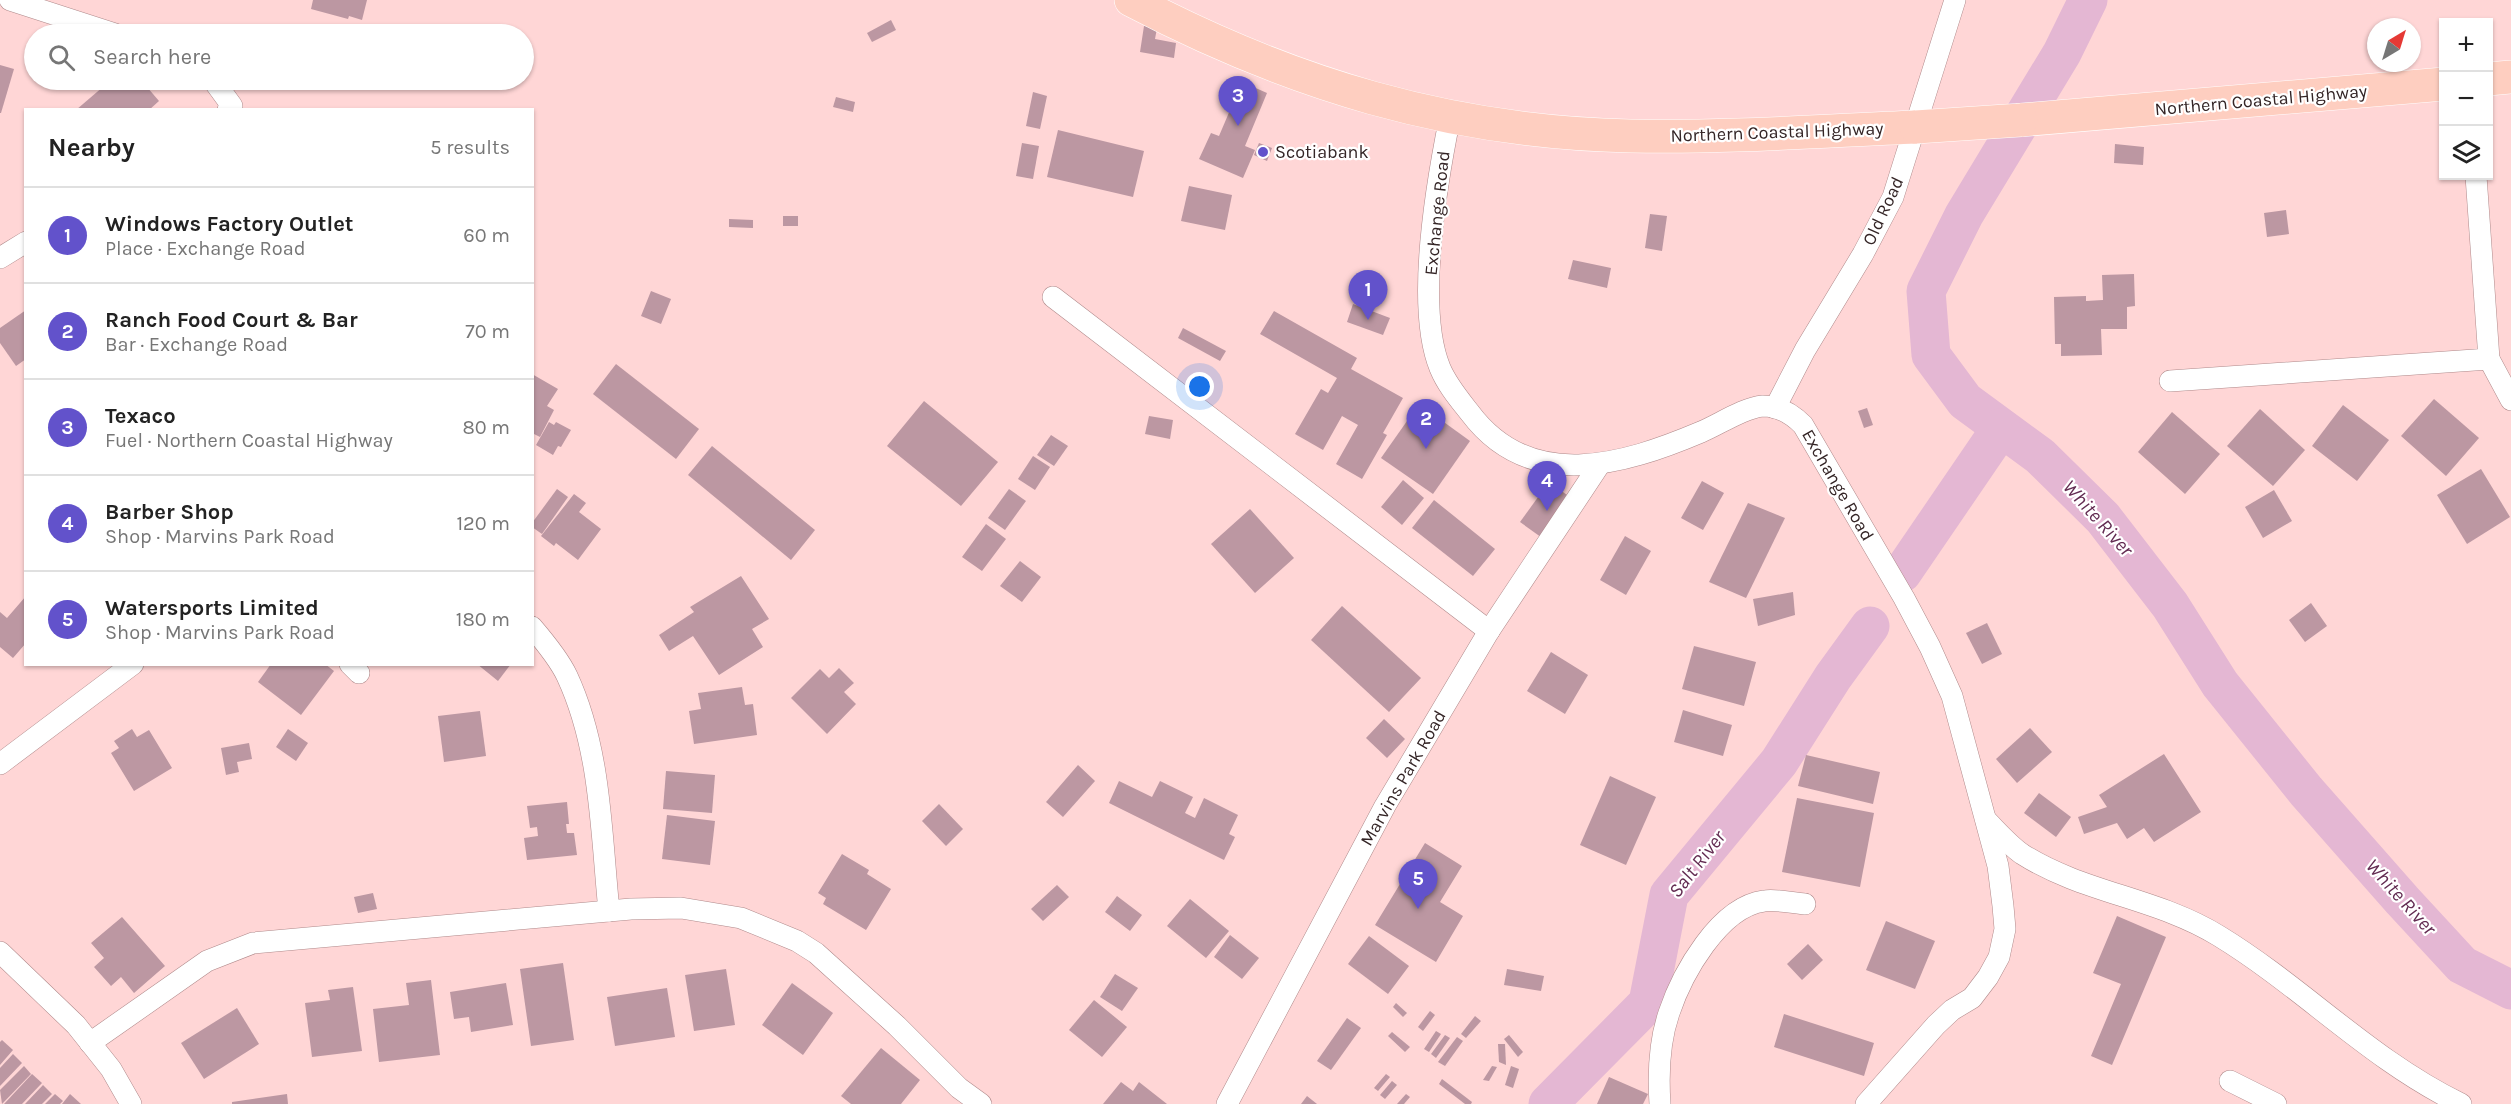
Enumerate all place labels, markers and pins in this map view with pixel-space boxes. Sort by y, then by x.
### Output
pin: 3 [1218,76,1258,126]
place label: Scotiabank [1275,141,1369,163]
marker: Scotiabank [1256,145,1270,159]
pin: 1 [1348,270,1388,320]
pin: 2 [1406,400,1446,449]
pin: 4 [1528,462,1566,511]
pin: 5 [1398,860,1438,909]

